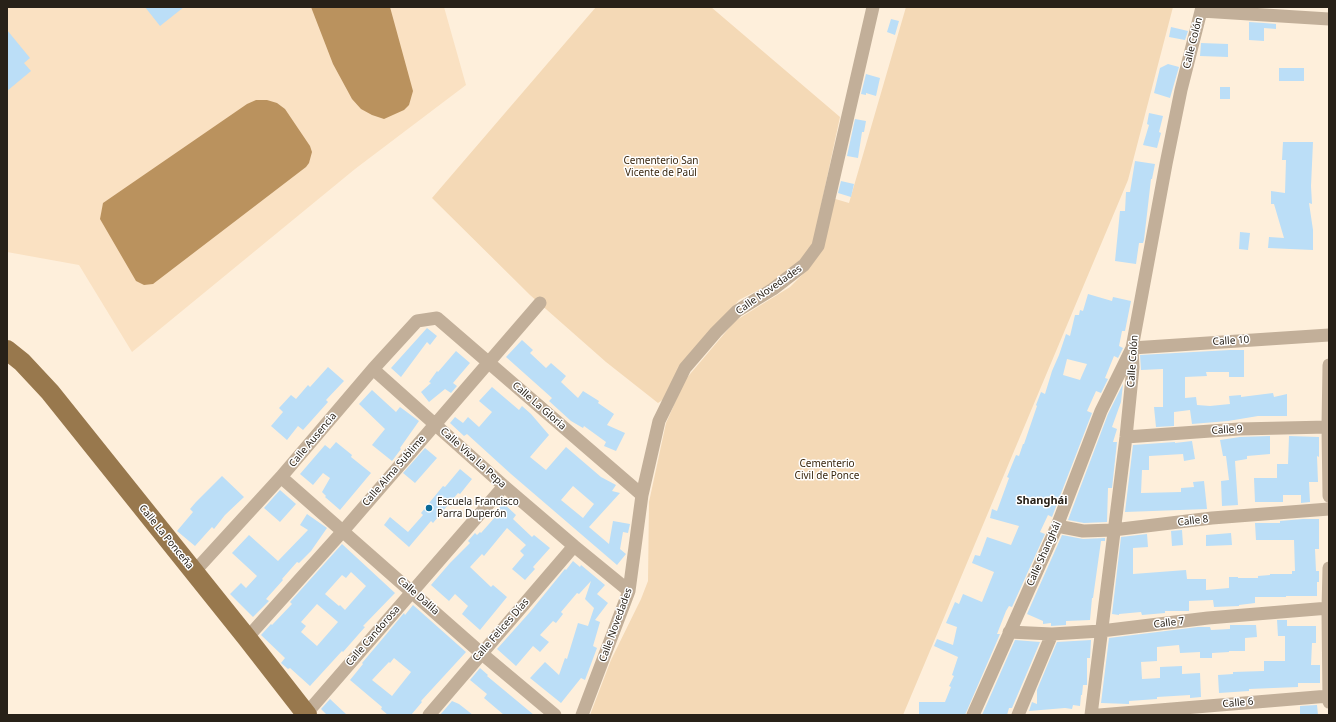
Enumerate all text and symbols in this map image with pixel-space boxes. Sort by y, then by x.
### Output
street label: Calle Colón [1181,16,1205,70]
park label: Cementerio San Vicente de Paúl [623,155,699,178]
street label: Calle Novedades [734,263,804,317]
street label: Calle Colón [1125,334,1141,388]
street label: Calle 10 [1212,334,1250,348]
street label: Calle La Gloria [510,379,568,433]
street label: Calle Ausencia [287,410,339,470]
street label: Calle 9 [1211,423,1243,437]
street label: Calle Viva La Pepa [438,425,508,491]
street label: Calle Alma Sublime [360,433,428,509]
park label: Cementerio Civil de Ponce [795,458,859,482]
district label: Shanghái [1017,494,1067,508]
place label: Escuela Francisco Parra Duperón [437,496,519,520]
street label: Calle La Ponceña [136,502,196,572]
marker: Escuela Francisco Parra Duperón [424,503,434,513]
street label: Calle 8 [1177,513,1209,529]
street label: Calle Shanghái [1024,520,1064,588]
street label: Calle Dalila [395,575,441,617]
street label: Calle Novedades [597,586,635,664]
street label: Calle Felices Días [470,596,532,664]
street label: Calle Candorosa [344,603,402,669]
street label: Calle 7 [1153,615,1185,631]
street label: Calle 6 [1222,696,1254,710]

